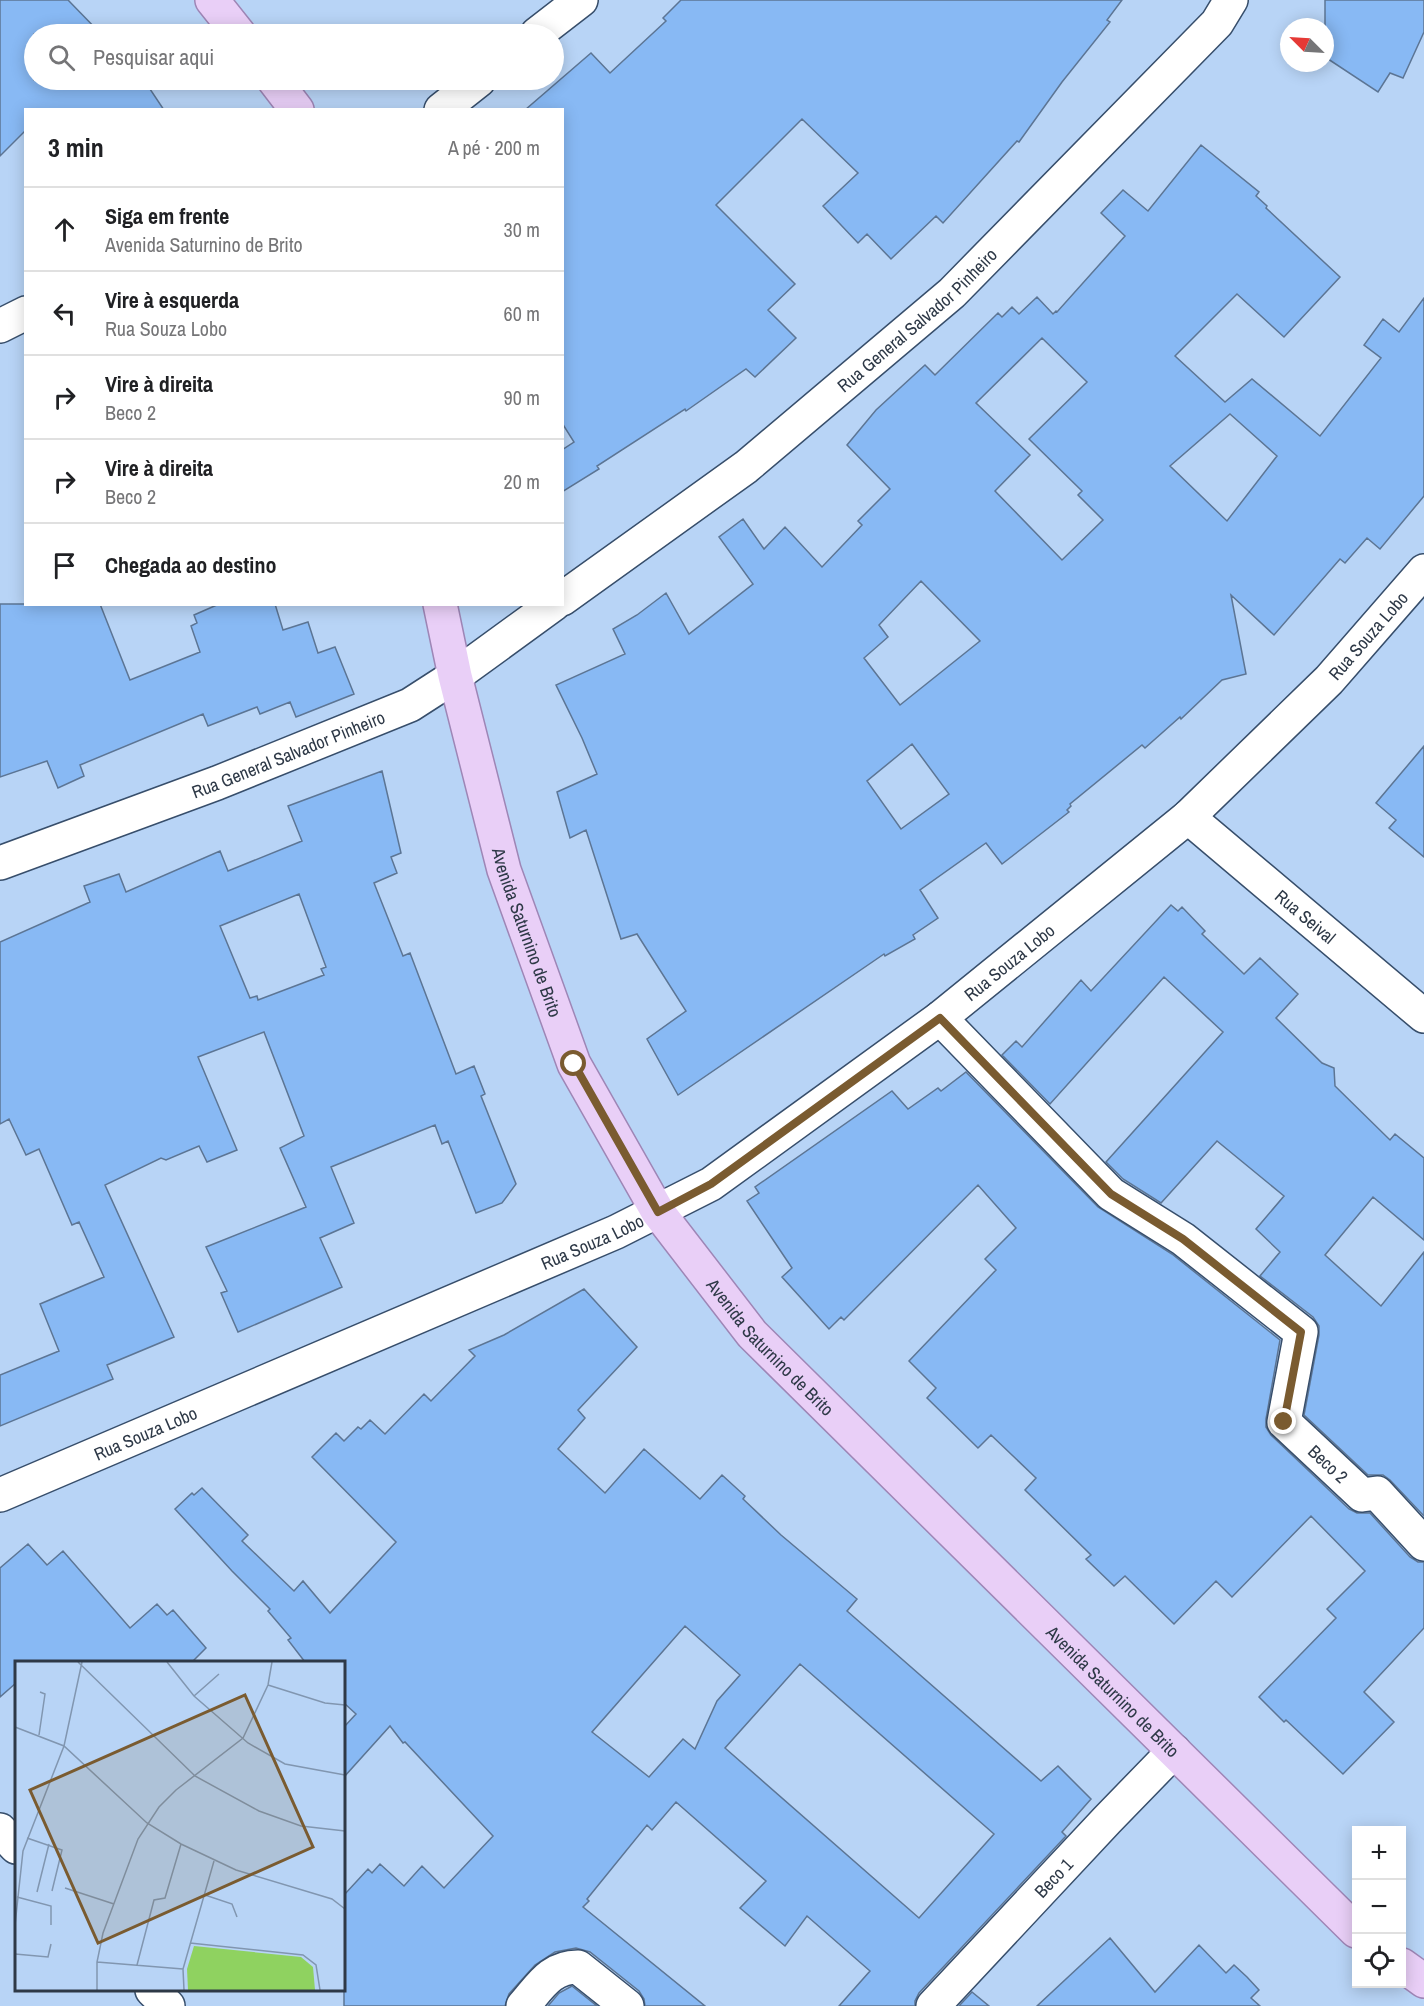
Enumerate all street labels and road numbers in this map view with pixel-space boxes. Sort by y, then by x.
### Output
street label: Rua General Salvador Pinheiro [831,242,1002,398]
street label: Rua Souza Lobo [1322,586,1413,685]
street label: Rua General Salvador Pinheiro [188,704,388,804]
street label: Avenida Saturnino de Brito [486,844,568,1020]
street label: Rua Seival [1270,883,1341,949]
street label: Rua Souza Lobo [958,918,1060,1006]
street label: Rua Souza Lobo [537,1208,648,1275]
street label: Avenida Saturnino de Brito [701,1272,840,1421]
street label: Rua Souza Lobo [90,1400,201,1466]
street label: Beco 2 [1303,1439,1354,1488]
street label: Avenida Saturnino de Brito [1040,1619,1185,1763]
street label: Beco 1 [1028,1852,1079,1903]

